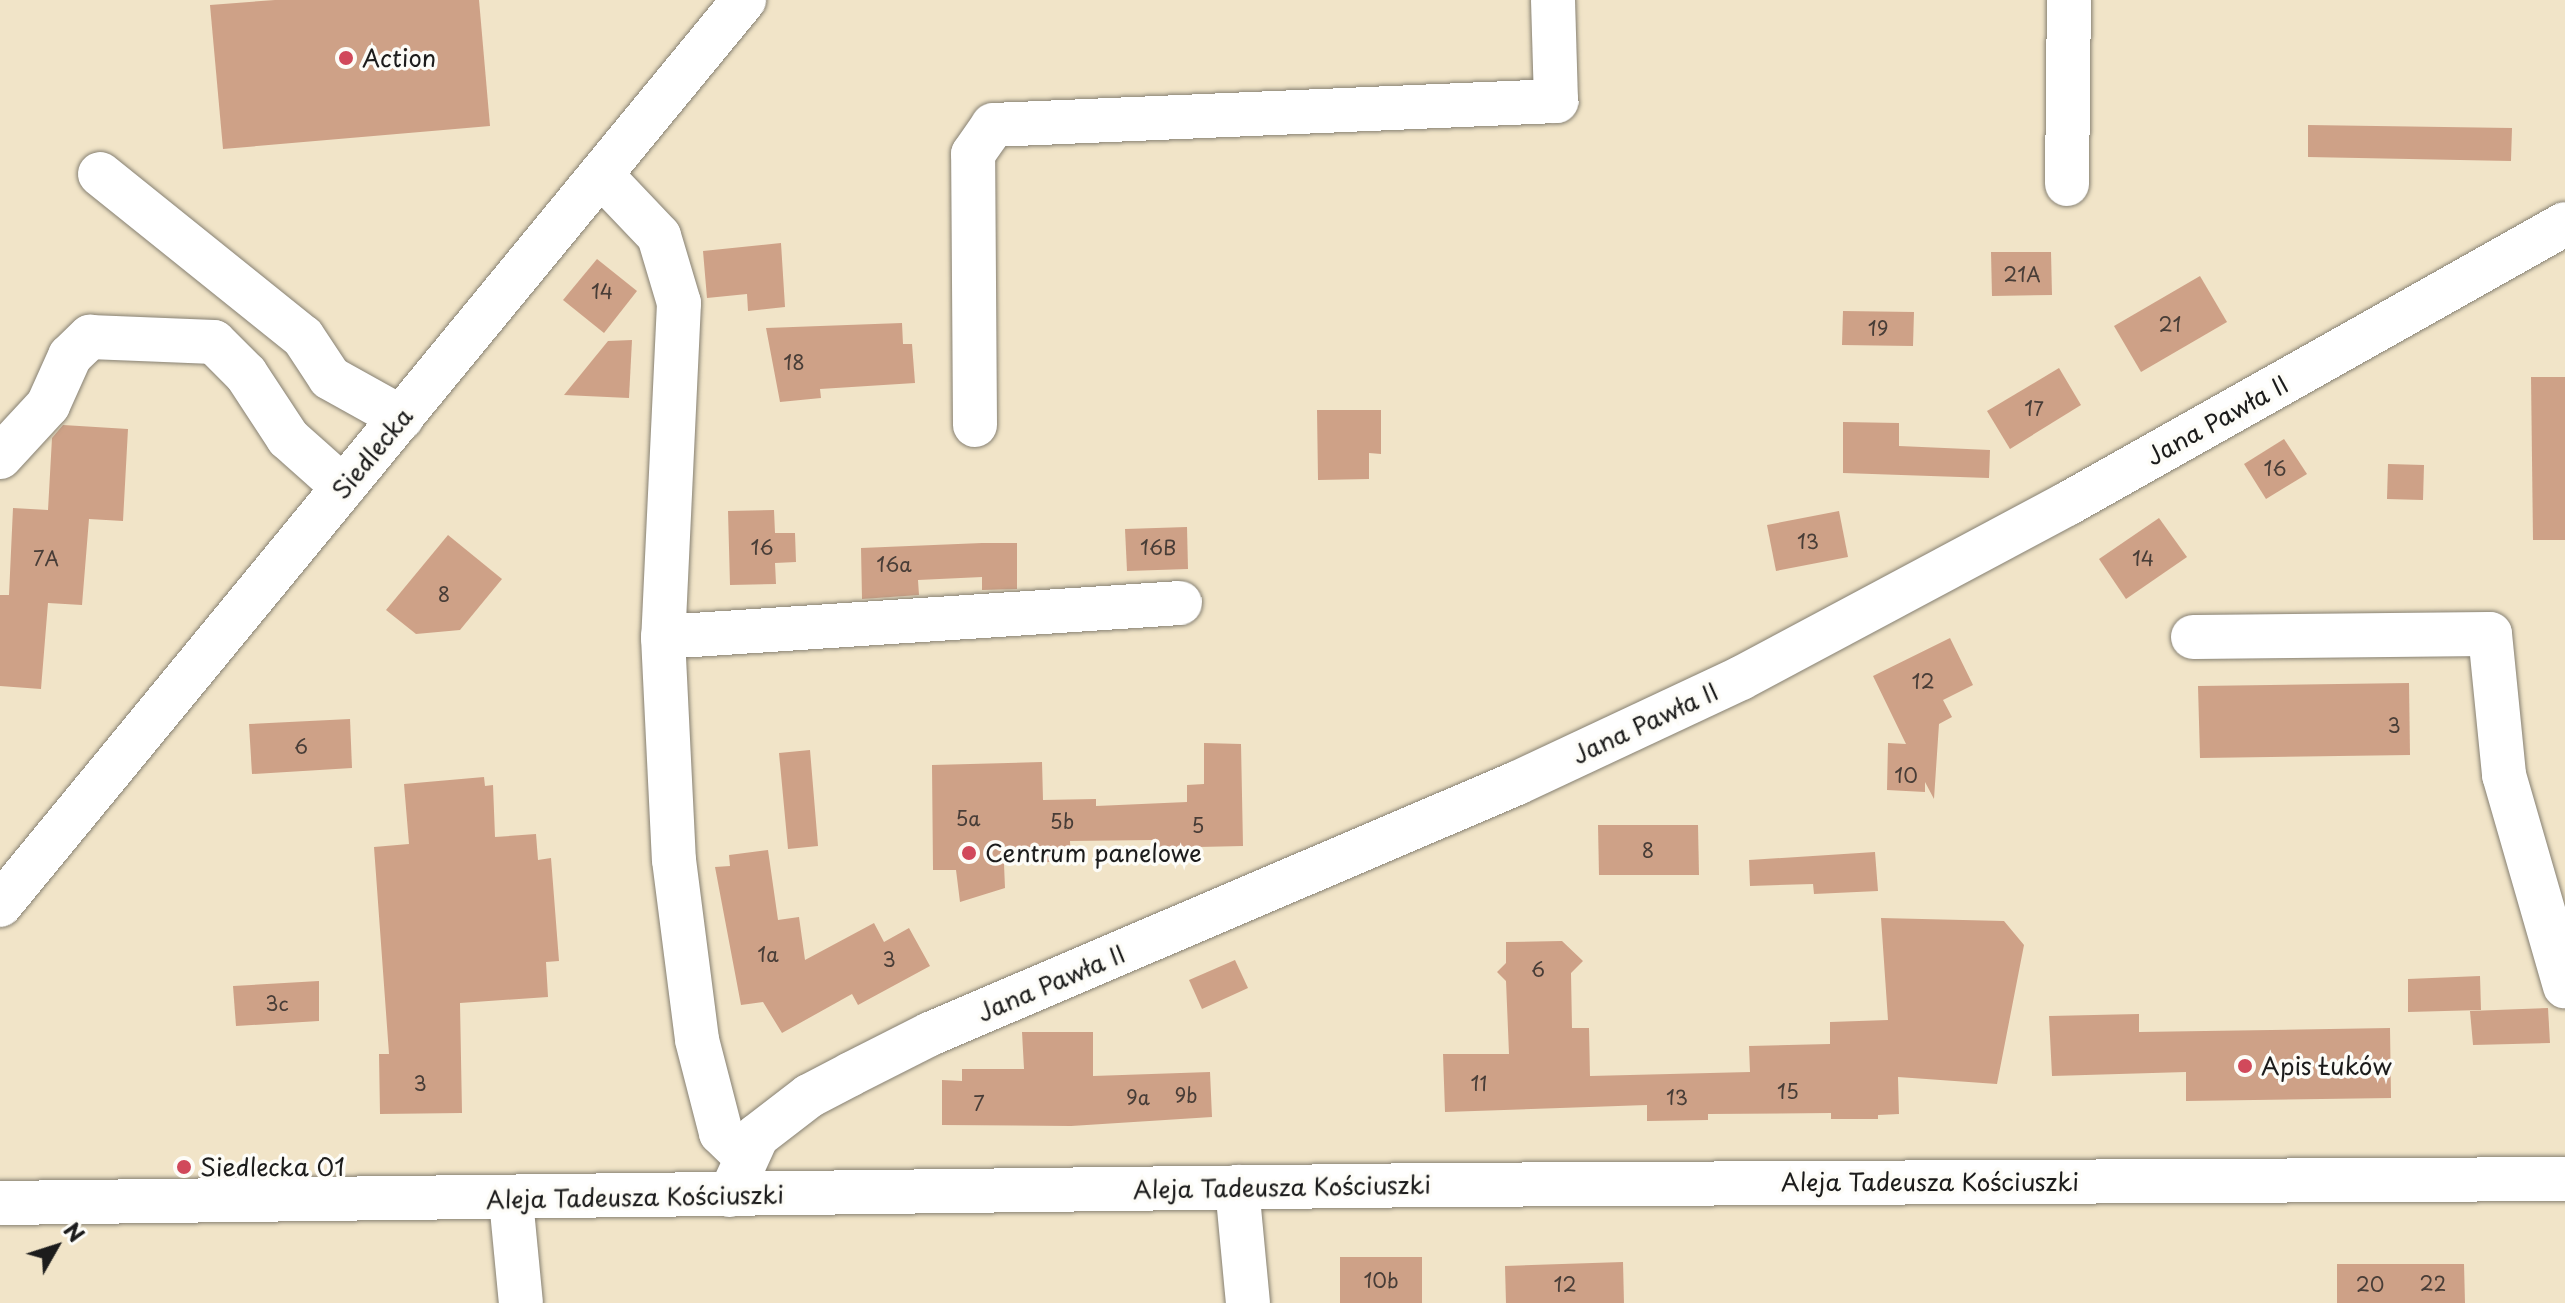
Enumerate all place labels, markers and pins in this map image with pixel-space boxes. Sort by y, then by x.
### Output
place label: Action [362,44,436,72]
marker: Action [337,49,355,67]
place label: Centrum panelowe [985,839,1200,867]
marker: Centrum panelowe [960,844,978,862]
place label: Apis Łuków [2261,1052,2393,1080]
marker: Apis Łuków [2236,1057,2254,1075]
place label: Siedlecka 01 [200,1153,346,1181]
marker: Siedlecka 01 [175,1158,193,1176]

